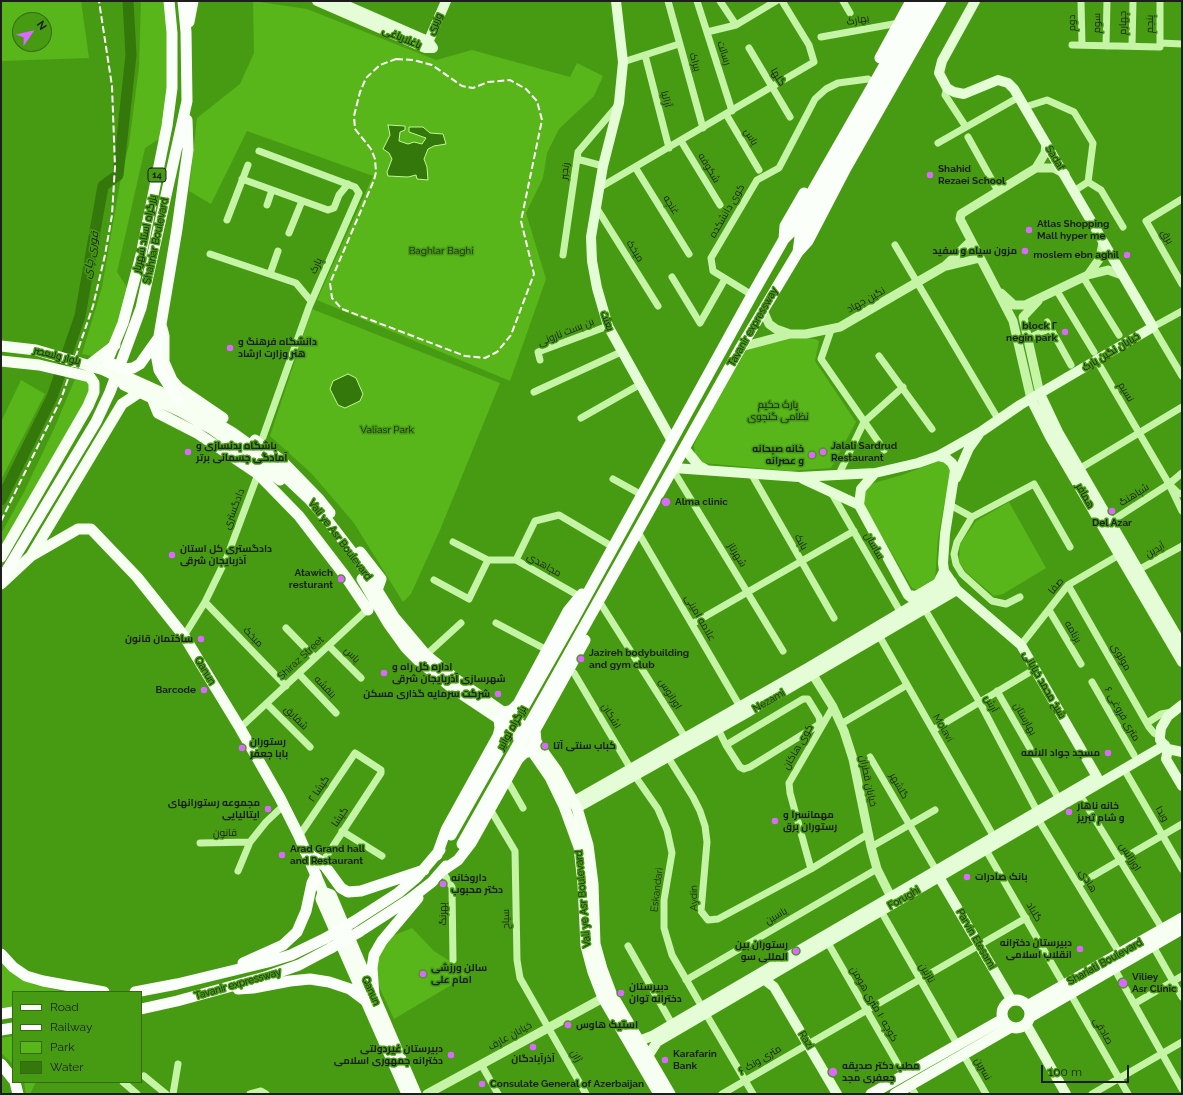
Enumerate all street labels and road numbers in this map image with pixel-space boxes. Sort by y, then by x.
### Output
street label: وزیری [425,11,445,37]
street label: چهارم [1117,11,1129,35]
street label: بهارک [846,12,870,28]
street label: سوم [1091,13,1103,33]
street label: دوم [1066,15,1078,31]
street label: پنجم [1144,15,1156,33]
street label: باغلارباغی [381,24,423,52]
street label: رسالت [714,39,734,67]
street label: بیراک [687,51,703,73]
street label: گلها [768,66,788,88]
street label: آزالیا [658,89,674,109]
street label: یاس [741,126,761,148]
street label: Sadaf [1043,144,1067,172]
street label: شکوفه [695,151,723,185]
street label: رنجبر [558,162,572,180]
road number: 14 [148,168,166,182]
street label: کوی دانشکده [707,182,747,240]
street label: غنچه [660,193,682,217]
street label: بزرگراه استاد شهریار [131,194,159,274]
street label: Shahriar Boulevard [141,197,171,285]
street label: برق [1158,228,1176,246]
street label: میخک [624,238,646,264]
street label: پارک [307,256,325,276]
street label: Tavanir expressway [725,285,781,369]
street label: نگین جهاد [845,285,887,315]
street label: بعثت [598,309,616,333]
street label: بن بست نارونی [536,315,596,349]
street label: خیابان نگین پارک [1080,330,1142,374]
street label: بلوار ولىعصر [32,344,82,368]
street label: نسیم [1116,380,1136,404]
street label: همافر [1073,481,1097,511]
street label: شباهنگ [1117,481,1151,509]
street label: دادگستری [221,487,247,531]
street label: Vali ye Asr Boulevard [306,497,374,583]
street label: ساسان [862,530,886,562]
street label: بابک [792,532,810,552]
street label: آیدین [1143,540,1167,560]
street label: شهرناز [725,541,749,569]
street label: مجاهدی [525,550,563,580]
street label: صفا [1046,575,1066,597]
street label: علامه امینی [682,593,718,643]
street label: برنامه [1062,619,1084,645]
street label: میخک [241,624,265,650]
street label: Shiraz Street [276,634,326,682]
street label: مولوی [1108,641,1134,673]
street label: یاس [342,644,362,666]
street label: شیخ محمد خیابانی [1020,649,1068,721]
street label: Qanun [192,655,218,687]
street label: بنفشه [312,673,338,701]
street label: اورانوس [656,676,684,712]
street label: ۶ متری فروغی [1102,685,1142,743]
street label: Nezami [751,687,787,715]
street label: آرش [982,693,1000,715]
street label: اشکان [599,701,623,731]
street label: بهارستان [1011,701,1039,737]
street label: شقایق [281,703,311,733]
street label: بزرگراه توانیر [495,704,529,752]
street label: Molavi [930,712,956,744]
street label: کوی هاکان [780,722,816,772]
street label: خیابان قطران [857,754,879,808]
street label: گلشهر [887,771,911,801]
street label: گیشا ۲ [306,774,332,804]
street label: ویدا [1153,804,1171,824]
street label: گیشا [329,805,351,829]
street label: قانون [213,827,237,839]
street label: اورژانس [1117,841,1143,873]
street label: Vali ye Asr Boulevard [573,850,593,948]
street label: Eskandari [648,867,666,913]
street label: هادی [1076,867,1100,895]
street label: Forughi [886,884,922,912]
street label: Aydin [688,885,700,911]
street label: گلباد [1024,900,1044,924]
street label: بهرنگ [437,902,449,926]
street label: یاسین [763,905,789,927]
street label: Parvin Etesami [954,907,998,971]
street label: سیاح [500,909,512,929]
street label: Shariati Boulevard [1065,936,1145,988]
street label: نازنین [917,961,937,985]
street label: کوچه ۱۰ متری هومن [848,964,900,1044]
street label: Tavanir expressway [193,966,283,1002]
street label: Qanun [359,975,383,1007]
street label: صادقی [1091,1015,1115,1047]
street label: خیابان عارف [486,1019,534,1053]
street label: Razi [796,1029,816,1051]
street label: ۶ متری ونک [737,1043,783,1077]
street label: ژان [568,1048,584,1064]
street label: نسرین [972,1056,994,1082]

